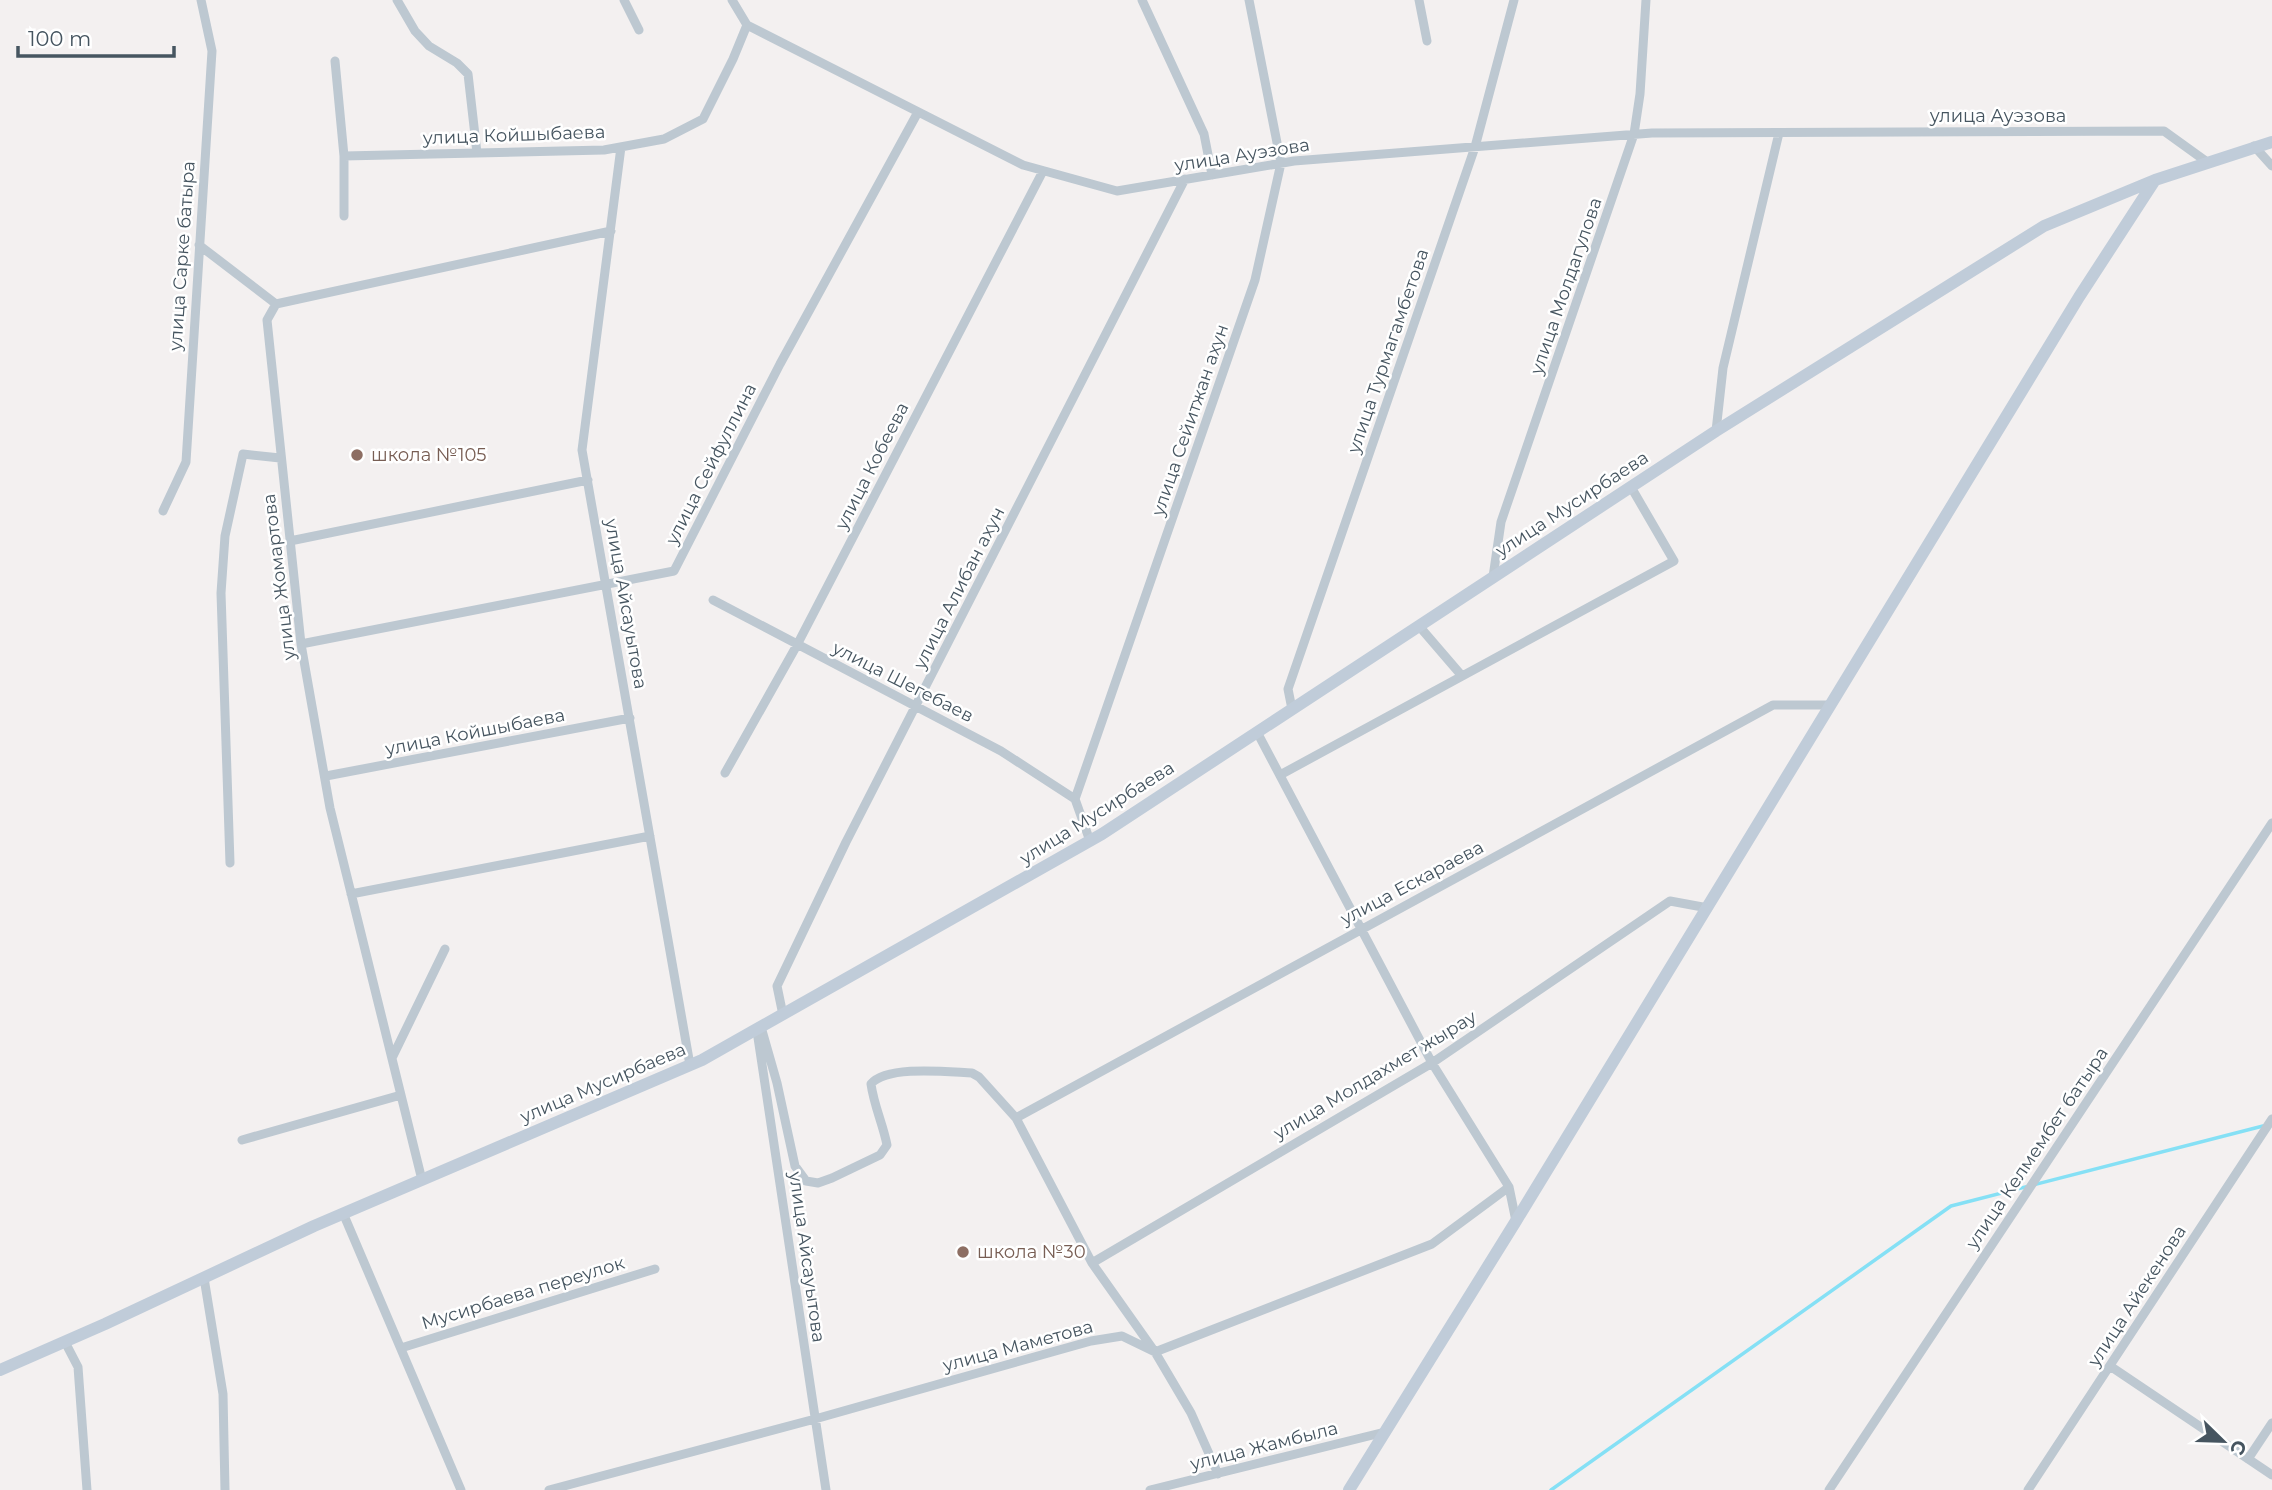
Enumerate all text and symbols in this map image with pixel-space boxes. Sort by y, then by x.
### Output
scale bar [18,14,173,58]
text: 100 m [28,26,91,51]
street label: улица Ауэзова [1929,105,2066,127]
street label: улица Койшыбаева [421,121,606,149]
street label: улица Ауэзова [1172,133,1311,177]
street label: улица Сарке батыра [164,160,200,353]
street label: улица Молдагулова [1525,195,1607,378]
street label: улица Турмагамбетова [1342,246,1433,457]
street label: улица Сейитжан ахун [1146,321,1233,520]
street label: улица Сейфуллина [660,380,761,549]
street label: улица Кобеева [830,399,914,534]
place label: школа №105 [371,444,487,466]
street label: улица Мусирбаева [1491,446,1653,562]
marker: школа №105 [349,447,365,463]
street label: улица Жомартова [258,492,300,663]
street label: улица Алибан ахун [908,503,1009,674]
street label: улица Айсауытова [600,516,652,691]
street label: улица Шегебаев [828,636,977,727]
street label: улица Койшыбаева [382,704,567,760]
street label: улица Мусирбаева [1015,757,1178,870]
street label: улица Ескараева [1336,836,1487,930]
street label: улица Молдахмет жырау [1269,1006,1480,1145]
street label: улица Мусирбаева [516,1038,689,1128]
street label: улица Келмембет батыра [1961,1043,2113,1254]
street label: улица Айсауытова [784,1169,830,1344]
street label: улица Айекенова [2083,1221,2191,1372]
place label: школа №30 [977,1241,1086,1263]
marker: школа №30 [955,1244,971,1260]
street label: Мусирбаева переулок [419,1251,628,1334]
street label: улица Маметова [939,1315,1096,1377]
north arrow [2188,1406,2258,1476]
street label: улица Жамбыла [1187,1417,1340,1475]
text: С [2225,1437,2251,1458]

